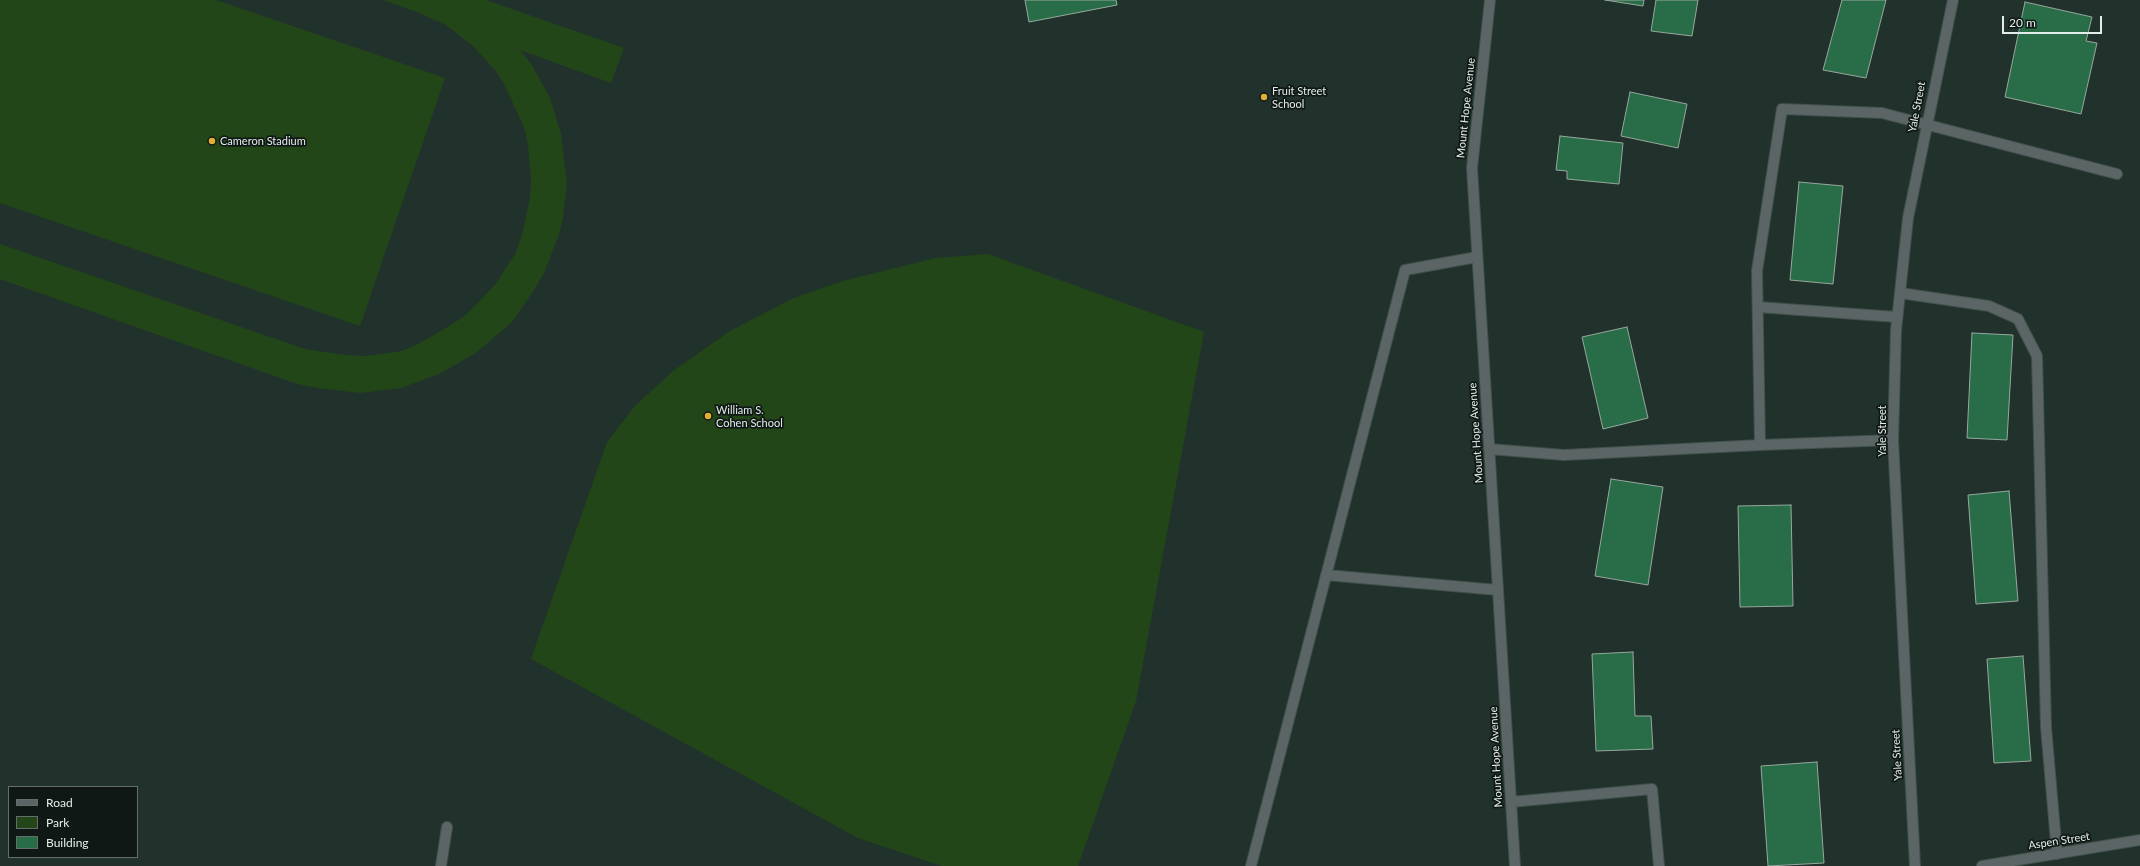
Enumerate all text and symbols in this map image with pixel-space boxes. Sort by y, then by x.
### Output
scale bar [2004,8,2104,34]
text: 20 m [2009,15,2036,30]
street label: Mount Hope Avenue [1454,57,1478,159]
street label: Yale Street [1906,81,1928,133]
place label: Fruit Street School [1272,84,1326,110]
marker: Fruit Street School [1259,92,1269,102]
place label: Cameron Stadium [220,134,306,148]
marker: Cameron Stadium [207,136,217,146]
street label: Mount Hope Avenue [1466,382,1486,484]
place label: William S. Cohen School [716,403,783,429]
street label: Yale Street [1875,405,1889,457]
marker: William S. Cohen School [703,411,713,421]
street label: Mount Hope Avenue [1487,706,1505,808]
street label: Yale Street [1889,729,1905,781]
legend [8,786,138,858]
text: Road [46,795,73,810]
text: Park [46,815,69,830]
street label: Aspen Street [2027,830,2091,852]
text: Building [46,835,89,850]

